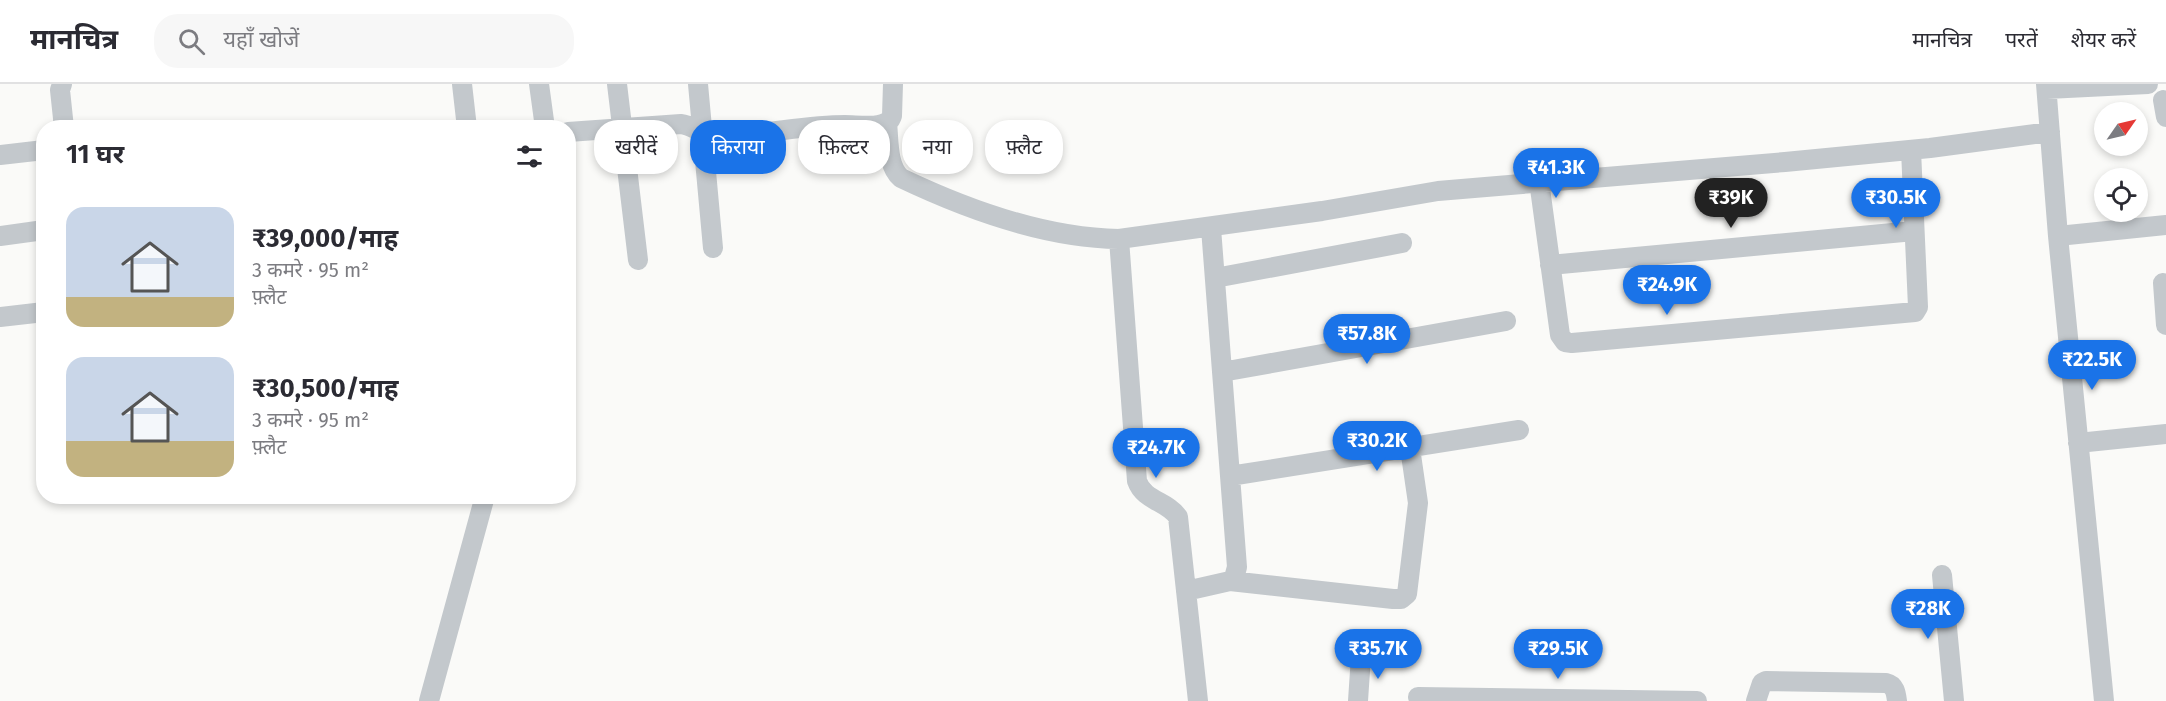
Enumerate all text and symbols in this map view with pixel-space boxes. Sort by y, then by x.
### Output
search box [154,14,574,68]
text: मानचित्र [30,23,118,56]
icon: search [175,25,208,58]
text: यहाँ खोजें [223,26,299,53]
text: मानचित्र [1912,27,1972,53]
text: परतें [2005,27,2038,53]
text: शेयर करें [2071,27,2136,53]
north arrow [2094,102,2148,156]
map controls [2094,102,2148,222]
chip: खरीदें [594,120,678,174]
chip: किराया [690,120,786,174]
chip: फ़िल्टर [798,120,890,174]
chip: नया [902,120,973,174]
chip: फ़्लैट [985,120,1063,174]
text: 11 घर [66,139,124,170]
icon: filters [513,140,546,173]
pin: ₹41.3K [1507,148,1605,199]
text: ₹41.3K [1527,155,1585,179]
button: locate [2094,168,2148,222]
pin: ₹39K [1695,178,1767,229]
pin: ₹30.5K [1847,178,1945,229]
text: ₹39K [1709,185,1753,209]
text: ₹30.5K [1865,185,1927,209]
text: ₹39,000/माह [252,223,398,254]
icon: home [114,231,186,303]
text: 3 कमरे · 95 m² [252,258,369,282]
pin: ₹24.9K [1618,265,1716,316]
text: ₹24.9K [1637,272,1697,296]
text: फ़्लैट [252,285,287,309]
pin: ₹57.8K [1318,314,1416,365]
text: ₹57.8K [1337,321,1397,345]
pin: ₹22.5K [2043,340,2141,391]
text: ₹22.5K [2062,347,2122,371]
text: ₹30,500/माह [252,373,399,404]
icon: home [114,381,186,453]
text: 3 कमरे · 95 m² [252,408,369,432]
pin: ₹30.2K [1328,421,1426,472]
pin: ₹24.7K [1107,428,1205,479]
text: ₹30.2K [1347,428,1407,452]
text: फ़्लैट [252,435,287,459]
text: ₹24.7K [1127,435,1185,459]
pin: ₹28K [1892,589,1964,640]
text: ₹28K [1905,596,1951,620]
pin: ₹35.7K [1329,629,1427,680]
pin: ₹29.5K [1509,629,1607,680]
text: ₹35.7K [1349,636,1407,660]
text: ₹29.5K [1528,636,1588,660]

